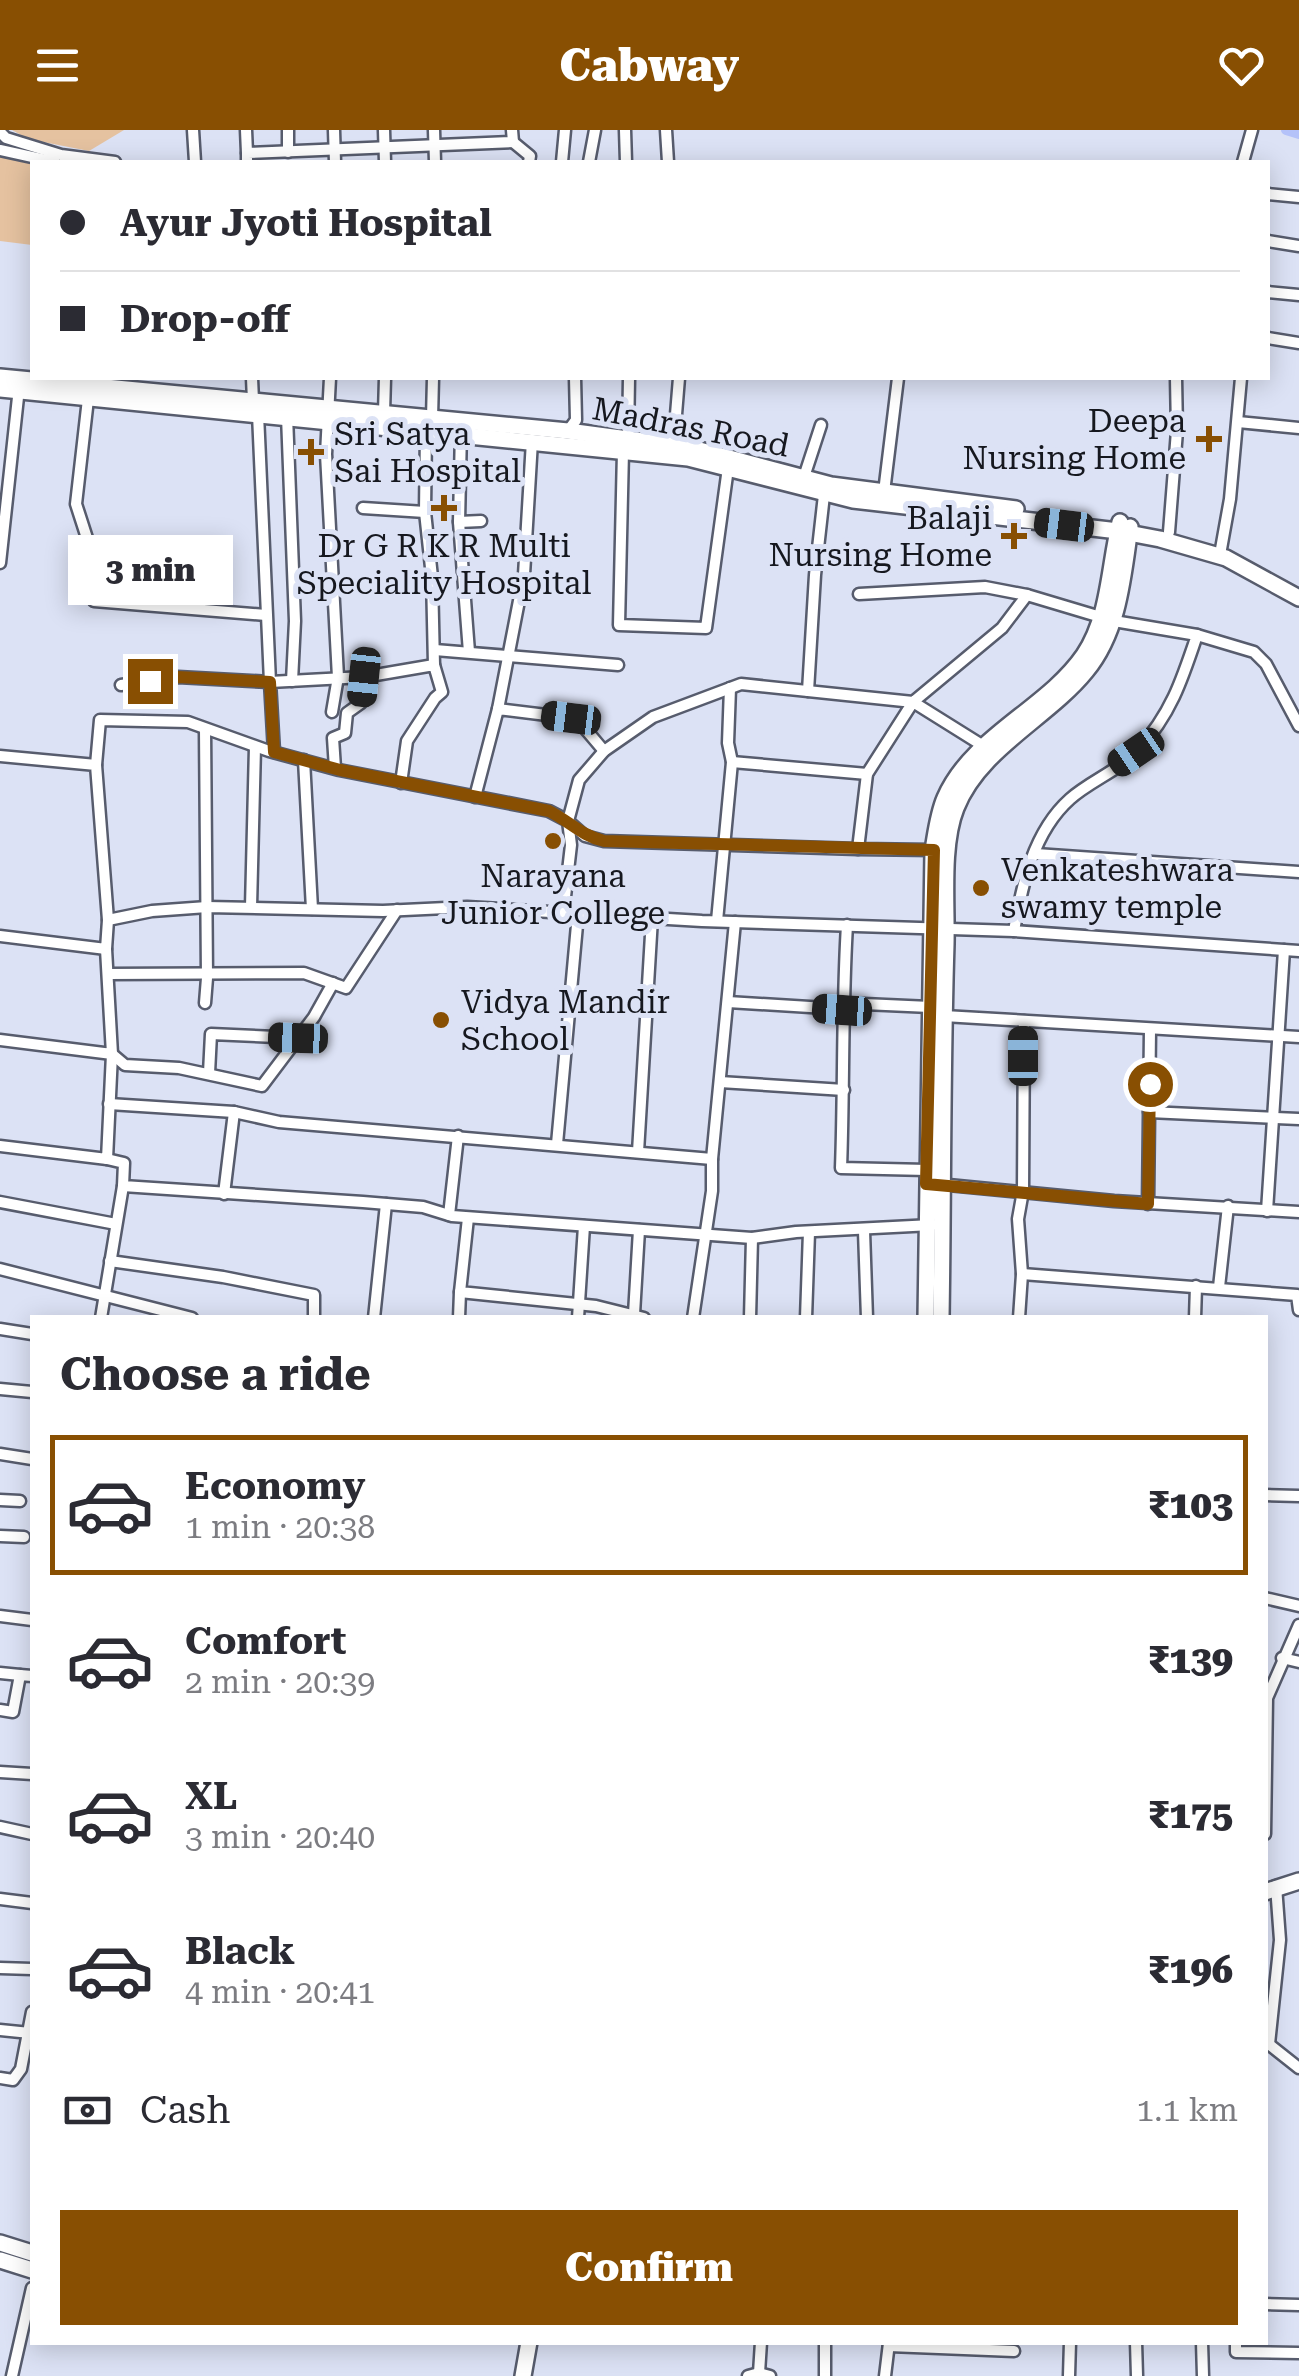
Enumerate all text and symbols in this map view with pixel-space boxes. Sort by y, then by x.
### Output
icon: menu [30,38,85,93]
icon: heart [1214,38,1269,93]
text: Cabway [560,39,739,92]
text: Ayur Jyoti Hospital [120,201,492,245]
text: Drop-off [120,297,290,341]
street label: Madras Road [589,389,793,465]
place label: Deepa Nursing Home [963,402,1186,477]
place label: Sri Satya Sai Hospital [334,415,521,490]
marker: Deepa Nursing Home [1196,426,1222,452]
marker: Sri Satya Sai Hospital [298,439,324,465]
marker: Dr G R K R Multi Speciality Hospital [431,495,457,521]
place label: Balaji Nursing Home [769,499,992,574]
car [1032,506,1096,544]
marker: Balaji Nursing Home [1001,523,1027,549]
place label: Dr G R K R Multi Speciality Hospital [297,527,591,602]
callout: 3 min [68,536,232,606]
text: 3 min [106,551,195,589]
car [346,646,382,708]
route end [128,659,173,704]
car [539,699,603,737]
car [1103,723,1169,781]
marker: Narayana Junior College [542,830,564,852]
place label: Venkateshwara swamy temple [1001,851,1234,926]
place label: Narayana Junior College [441,857,665,932]
marker: Venkateshwara swamy temple [970,877,992,899]
place label: Vidya Mandir School [461,983,670,1058]
car [811,993,873,1027]
marker: Vidya Mandir School [430,1009,452,1031]
car [267,1022,329,1054]
car [1008,1026,1038,1086]
route start [1128,1062,1173,1107]
text: Choose a ride [60,1348,371,1401]
icon: car [65,1460,155,1550]
text: Economy [185,1464,365,1508]
text: ₹103 [1148,1483,1233,1527]
text: 1 min · 20:38 [185,1508,375,1546]
icon: car [65,1615,155,1705]
text: Comfort [185,1619,346,1663]
text: ₹139 [1148,1638,1233,1682]
text: 2 min · 20:39 [185,1663,375,1701]
icon: car [65,1770,155,1860]
text: XL [185,1774,237,1818]
text: ₹175 [1148,1793,1233,1837]
text: 3 min · 20:40 [185,1818,375,1856]
icon: car [65,1925,155,2015]
text: Black [185,1929,295,1973]
text: ₹196 [1148,1948,1233,1992]
text: 4 min · 20:41 [185,1973,375,2011]
icon: cash [60,2083,115,2138]
text: Cash [140,2088,230,2132]
text: 1.1 km [1136,2091,1238,2129]
button: Confirm [60,2210,1238,2325]

